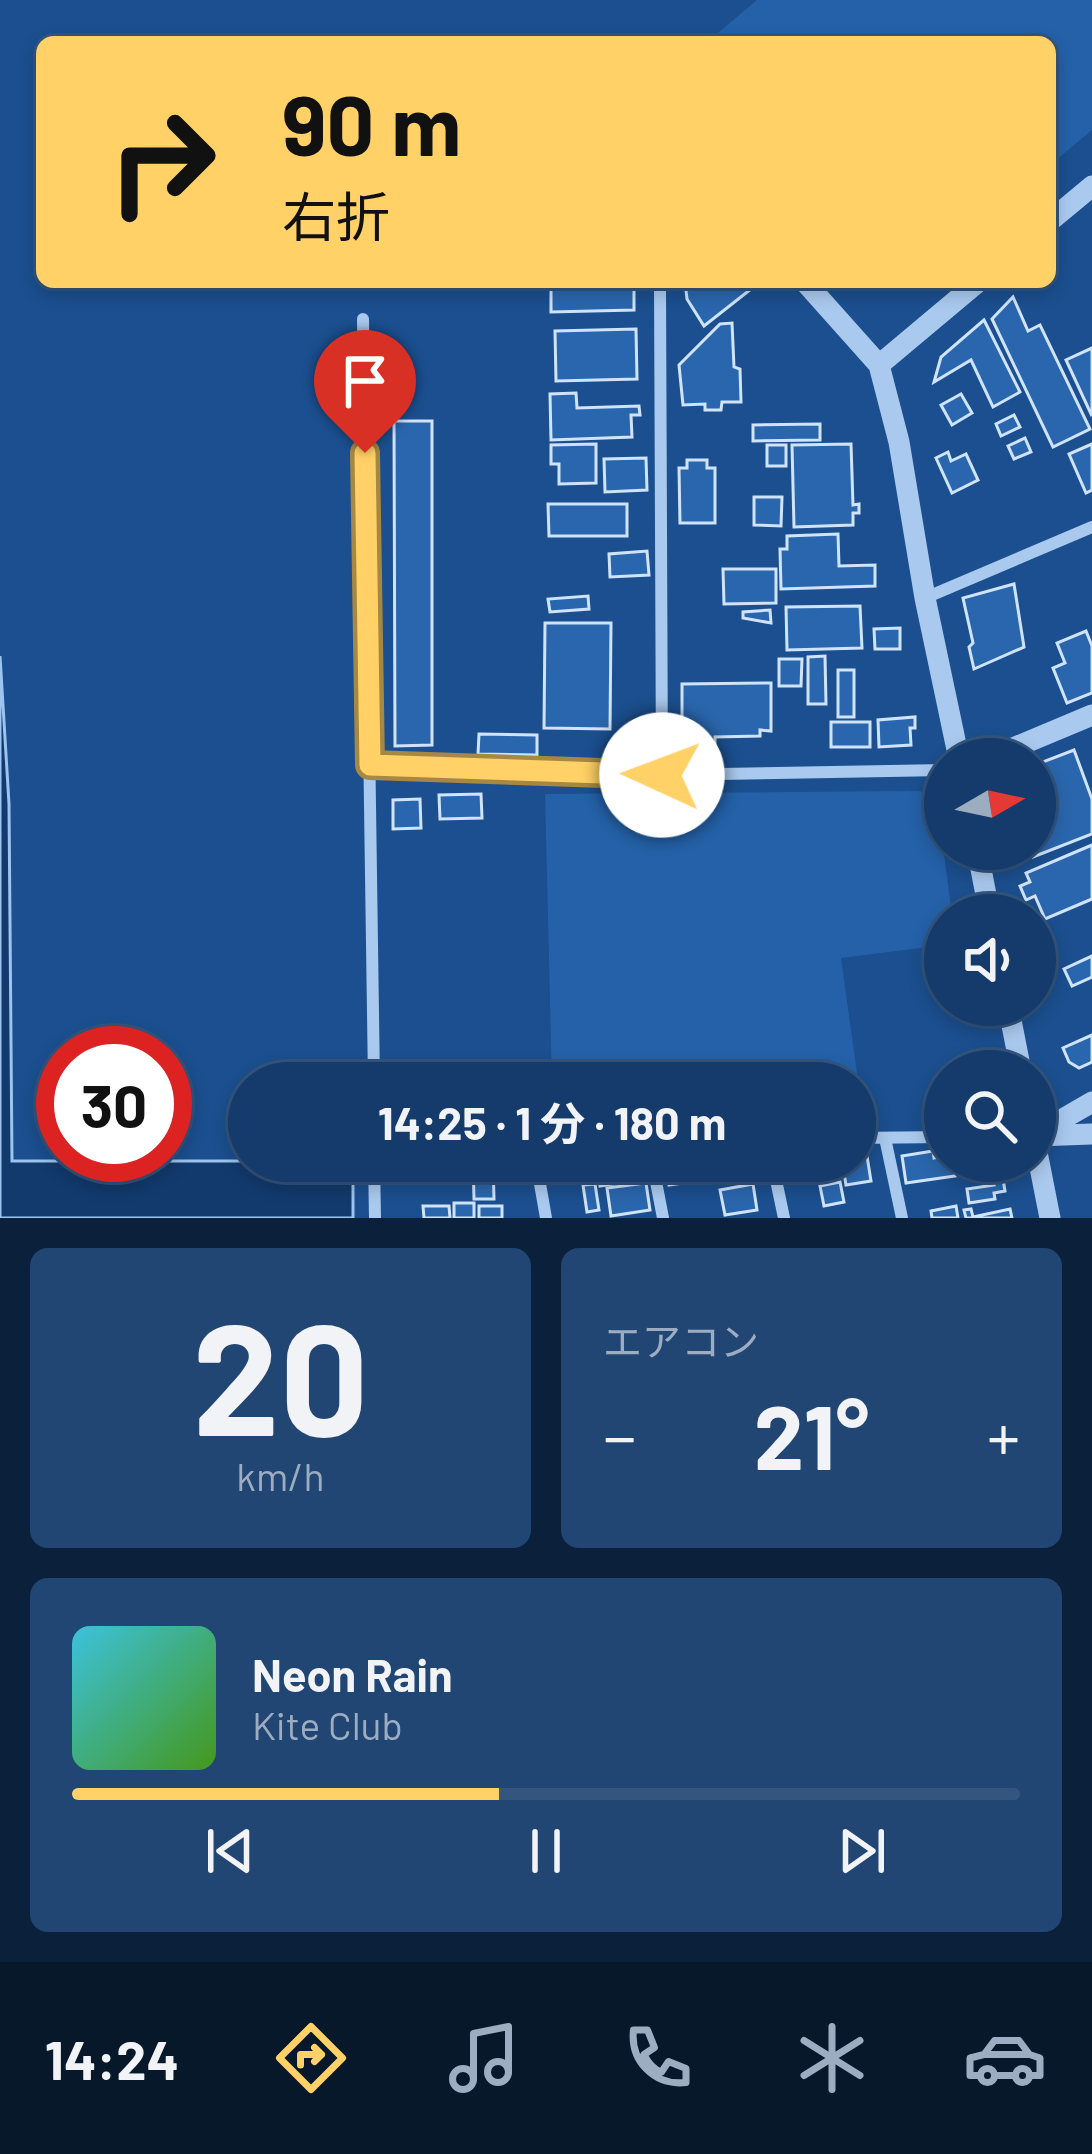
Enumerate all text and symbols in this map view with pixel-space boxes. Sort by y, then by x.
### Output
text: 90 m [282,72,461,173]
icon: right [84,84,240,240]
text: 右折 [282,183,390,248]
pin [314,330,416,453]
icon: arrive [332,348,398,414]
position arrow [599,712,725,838]
north arrow [924,738,1056,870]
map controls [924,738,1056,1182]
button: sound [924,894,1056,1026]
speed limit sign: 30 [36,1026,192,1182]
button: search [924,1050,1056,1182]
text: 14:25 · 1 分 · 180 m [378,1095,726,1149]
text: 20 [192,1280,369,1467]
text: エアコン [603,1317,759,1364]
text: 21° [754,1380,869,1488]
text: − [603,1395,636,1474]
text: + [987,1395,1020,1474]
text: km/h [236,1452,325,1499]
text: Neon Rain [252,1647,453,1701]
text: Kite Club [252,1701,403,1748]
icon: previous [197,1818,263,1884]
icon: pause [513,1818,579,1884]
icon: next [829,1818,895,1884]
icon: directions [269,2016,353,2100]
icon: music [442,2016,526,2100]
icon: phone [616,2016,700,2100]
icon: climate [790,2016,874,2100]
icon: car [963,2016,1047,2100]
text: 14:24 [45,2026,179,2091]

